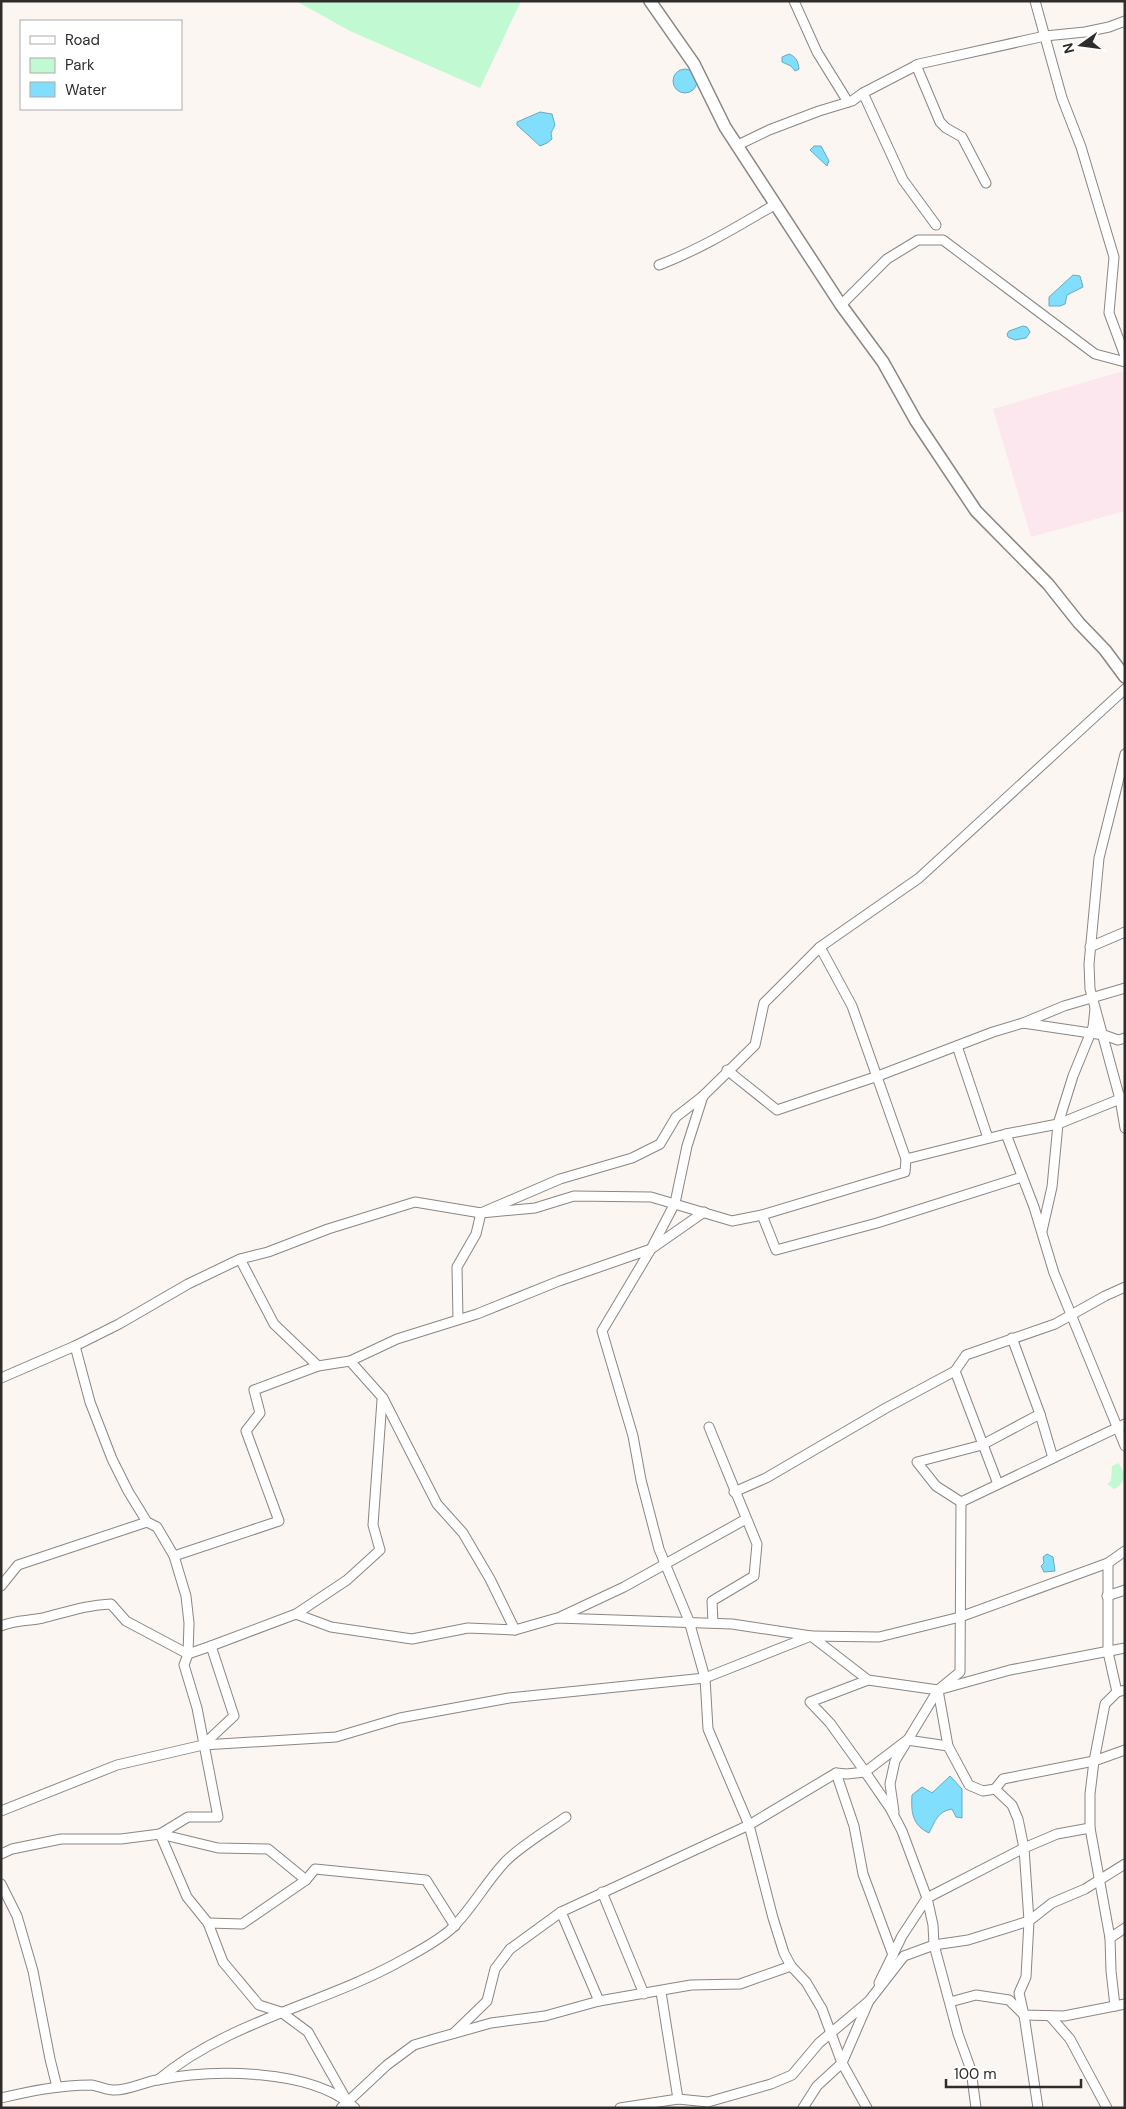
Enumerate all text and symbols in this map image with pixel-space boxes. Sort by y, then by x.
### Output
legend [20,20,182,110]
north arrow [1056,20,1106,70]
text: Road [65,30,100,50]
text: N [1058,41,1078,55]
text: Park [65,55,95,75]
text: Water [65,80,107,100]
scale bar [946,2056,1081,2088]
text: 100 m [954,2064,997,2084]

